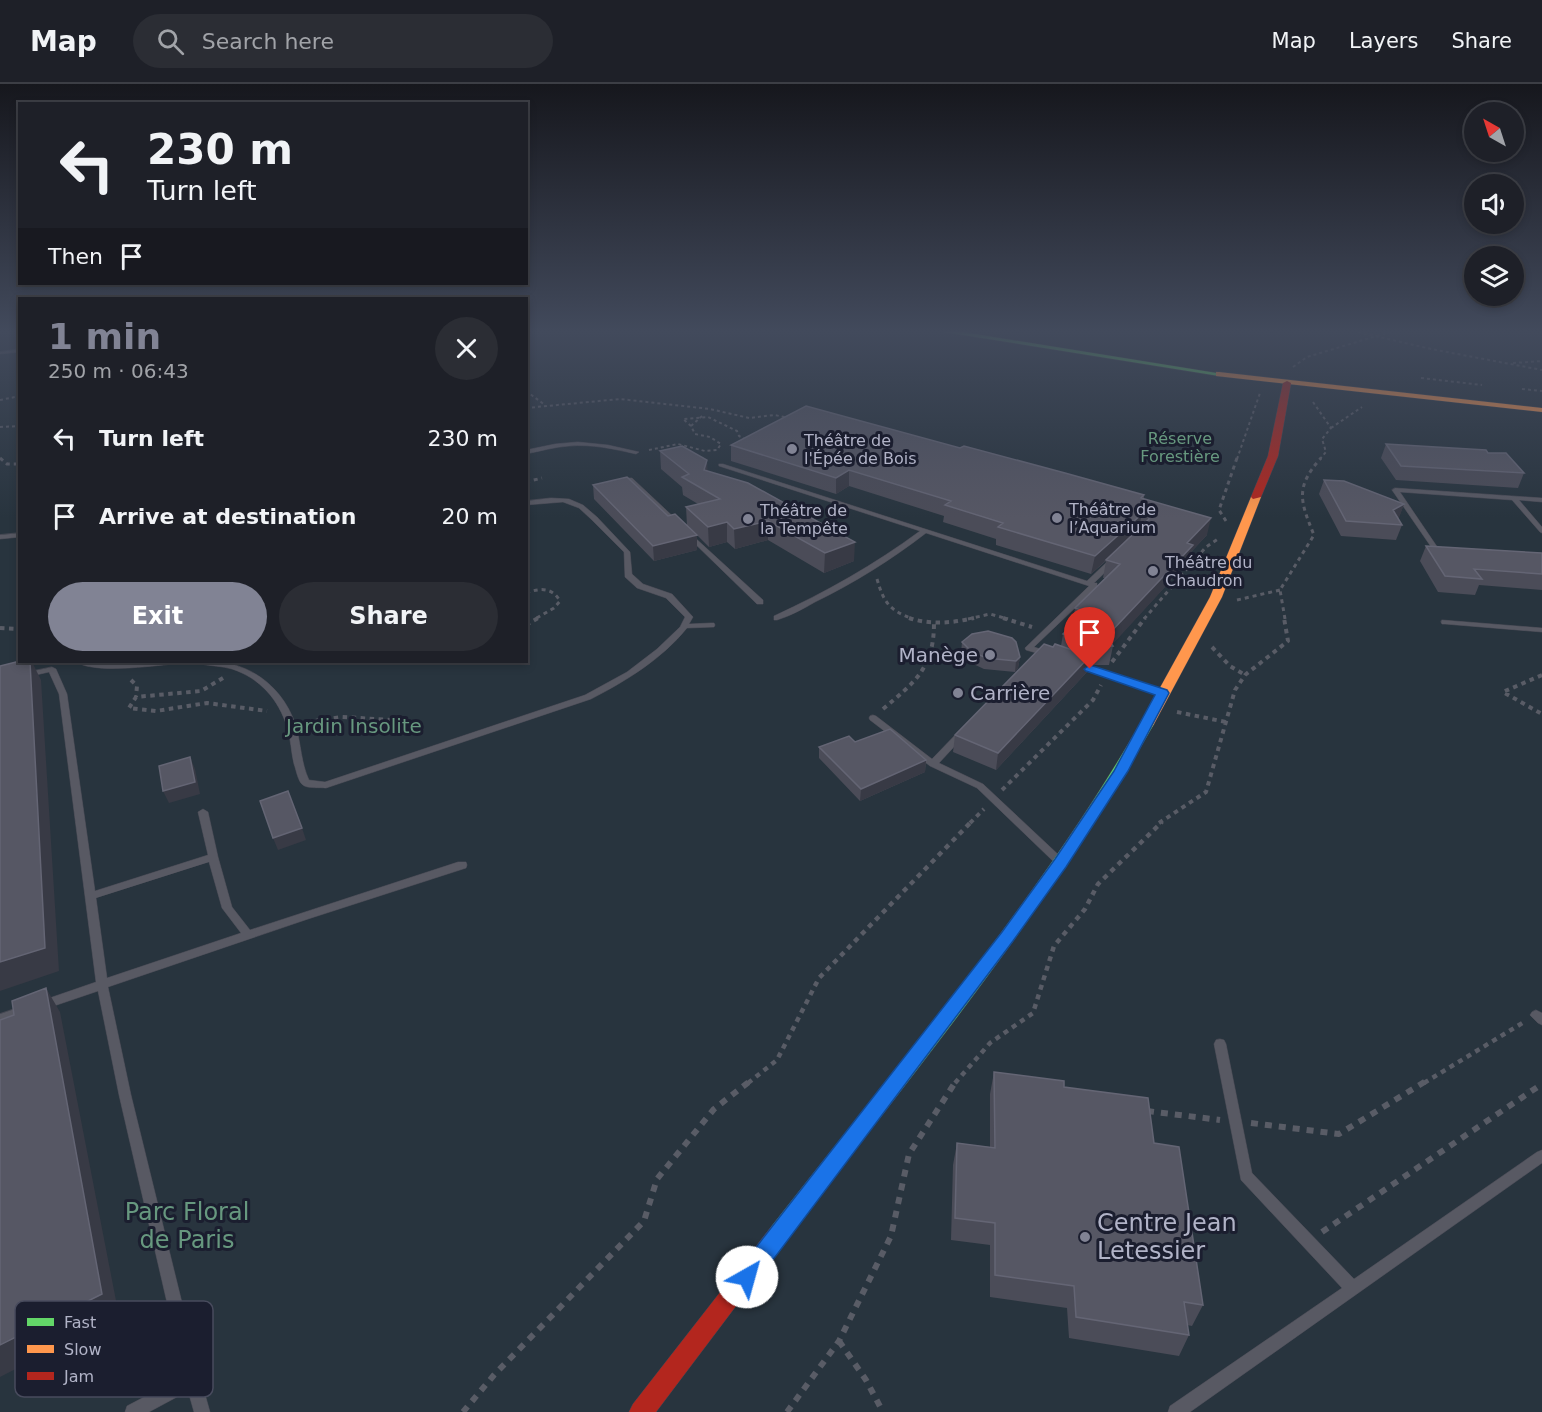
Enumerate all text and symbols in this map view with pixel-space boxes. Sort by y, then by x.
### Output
search box [133,14,553,68]
text: Map [30,25,97,58]
icon: search [154,25,187,58]
text: Search here [202,29,334,54]
text: Map [1272,29,1316,53]
text: Layers [1349,29,1418,53]
text: Share [1451,29,1512,53]
north arrow [1464,102,1524,162]
map controls [1464,102,1524,306]
text: 230 m [147,125,293,174]
icon: left [48,126,126,204]
button: sound [1464,174,1524,234]
text: Turn left [147,175,257,206]
icon: arrive [115,240,148,273]
text: Then [48,244,103,269]
button: layers [1464,246,1524,306]
text: 1 min [48,316,161,357]
button: close [435,317,498,380]
text: 250 m · 06:43 [48,359,189,383]
icon: left [48,422,81,455]
text: Turn left [99,426,204,451]
text: 230 m [428,426,498,451]
park label: Réserve Forestière [1140,429,1220,466]
place label: Théâtre de l'Épée de Bois [803,431,917,468]
marker: Théâtre de l'Épée de Bois [785,442,799,456]
icon: arrive [48,500,81,533]
place label: Théâtre de l’Aquarium [1068,500,1156,537]
place label: Théâtre de la Tempête [759,501,848,538]
text: Arrive at destination [99,504,356,529]
text: 20 m [442,504,498,529]
marker: Théâtre de l’Aquarium [1050,511,1064,525]
marker: Théâtre de la Tempête [741,512,755,526]
place label: Théâtre du Chaudron [1164,553,1252,590]
marker: Théâtre du Chaudron [1146,564,1160,578]
button: Exit [48,582,267,651]
button: Share [279,582,498,651]
pin [1064,607,1115,669]
icon: arrive [1073,616,1106,649]
place label: Manège [899,643,978,667]
marker: Manège [983,648,997,662]
place label: Carrière [970,681,1050,705]
marker: Carrière [951,686,965,700]
park label: Jardin Insolite [284,714,422,738]
park label: Parc Floral de Paris [125,1198,249,1254]
place label: Centre Jean Letessier [1097,1209,1237,1265]
marker: Centre Jean Letessier [1078,1230,1092,1244]
position arrow [715,1245,779,1309]
legend [15,1301,213,1397]
text: Fast [64,1313,96,1332]
text: Slow [64,1340,101,1359]
text: Jam [63,1367,94,1386]

